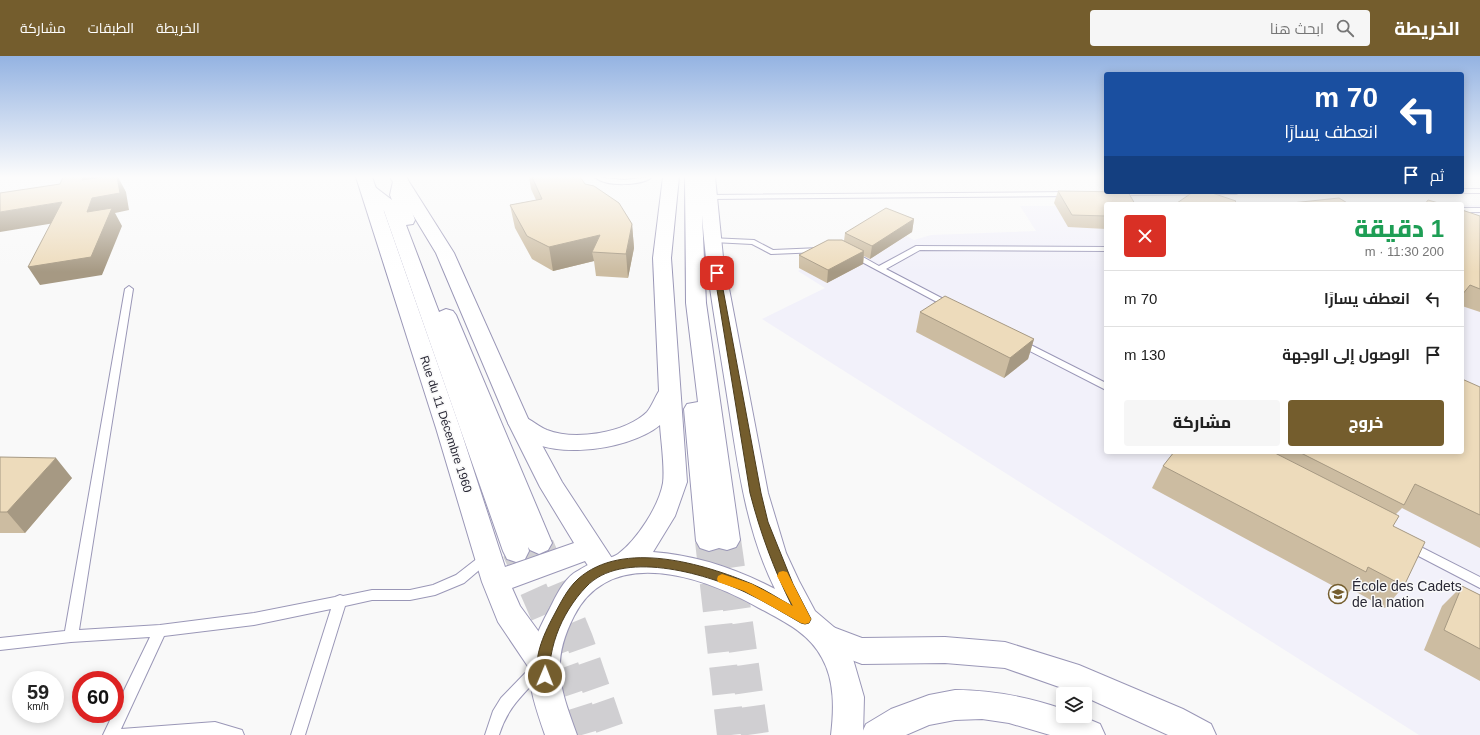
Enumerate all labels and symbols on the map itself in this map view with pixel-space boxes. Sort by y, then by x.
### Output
pin [700,256,734,290]
street label: Rue du 11 Décembre 1960 [417,354,475,495]
place label: École des Cadets de la nation [1352,578,1462,610]
school or university icon: École des Cadets de la nation [1327,583,1349,605]
position arrow [524,655,566,697]
speed limit sign: 60 [72,671,124,723]

